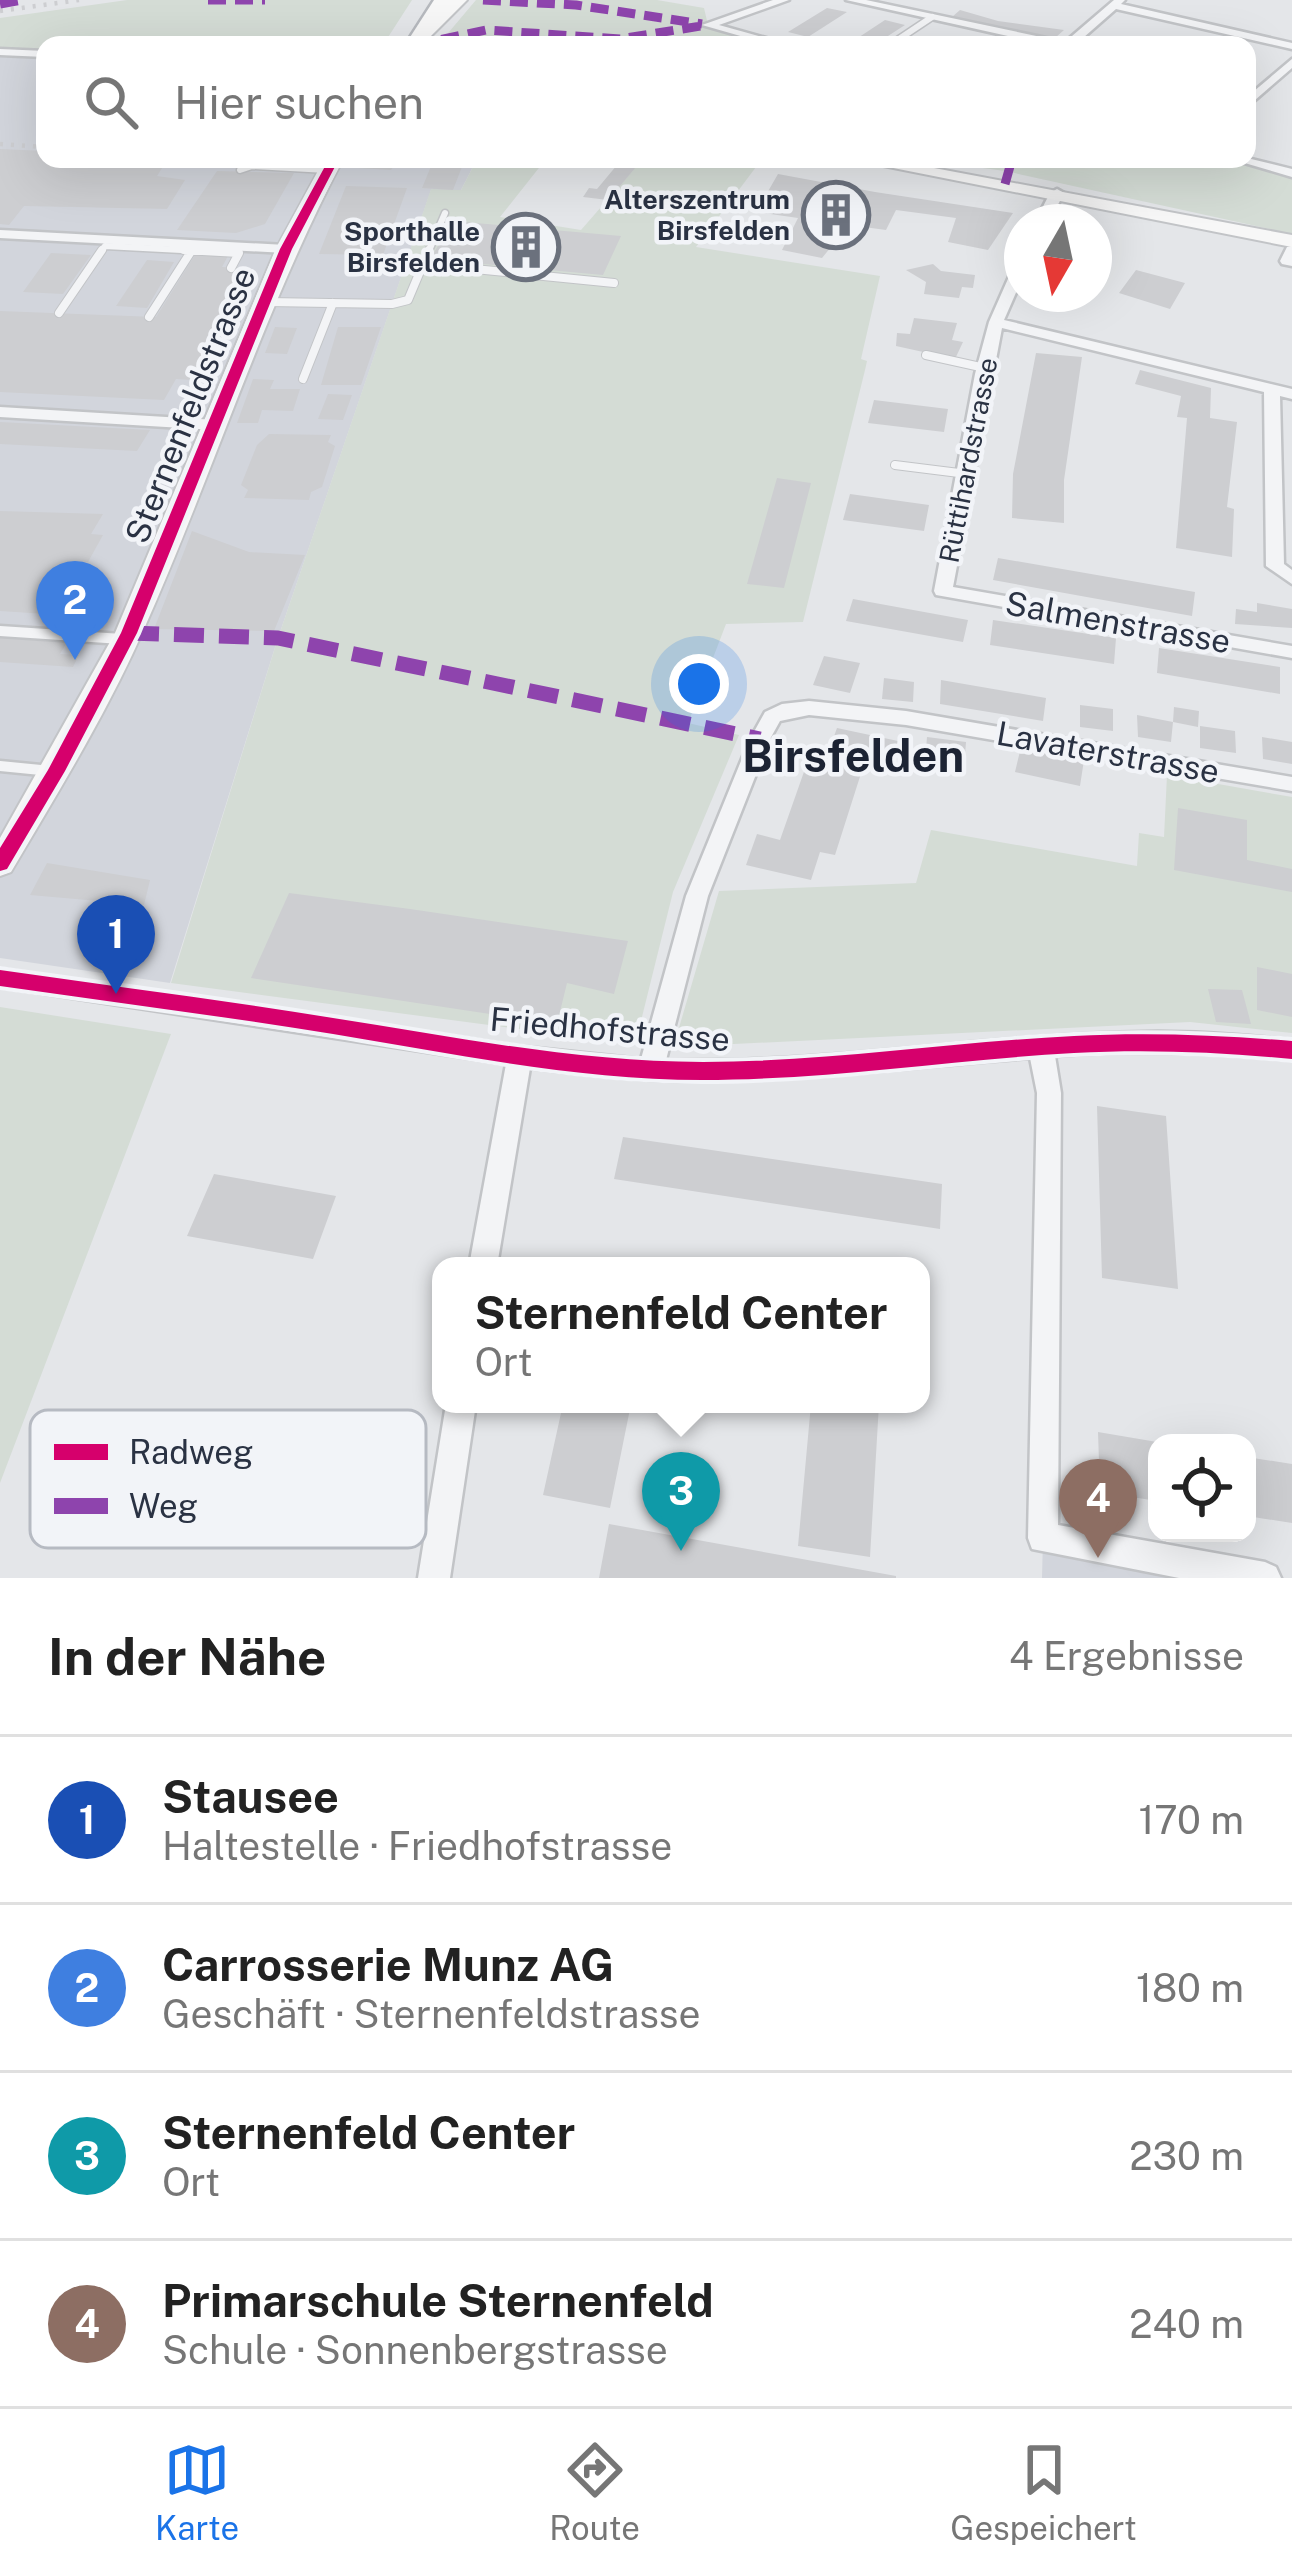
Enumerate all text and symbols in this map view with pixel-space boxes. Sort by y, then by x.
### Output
search box [36,36,1256,168]
icon: search [78,69,144,135]
text: Hier suchen [174,76,424,129]
building icon: Alterszentrum Birsfelden [801,180,871,250]
place label: Alterszentrum Birsfelden [604,183,790,246]
north arrow [1004,204,1112,312]
building icon: Sporthalle Birsfelden [491,212,561,282]
place label: Sporthalle Birsfelden [344,215,480,278]
street label: Sternenfeldstrasse [117,262,263,548]
street label: Rüttihardstrasse [932,355,1004,565]
pin: 2 [36,561,114,660]
street label: Salmenstrasse [1003,584,1233,660]
your location [669,654,729,714]
street label: Lavaterstrasse [994,714,1222,790]
district label: Birsfelden [742,729,964,782]
pin: 1 [77,895,155,994]
street label: Friedhofstrasse [488,1000,732,1058]
popup [432,1257,930,1413]
text: Sternenfeld Center [474,1286,888,1339]
text: Ort [474,1339,533,1385]
legend [30,1410,426,1548]
text: Radweg [129,1433,253,1471]
map controls [1148,1434,1256,1542]
button: locate [1148,1434,1256,1542]
pin: 3 [642,1452,720,1551]
pin: 4 [1059,1459,1137,1558]
text: Weg [129,1487,198,1525]
text: In der Nähe [48,1627,326,1686]
text: 4 Ergebnisse [1009,1633,1244,1679]
text: Stausee [162,1770,339,1823]
text: 1 [79,1797,95,1843]
text: 170 m [1138,1797,1244,1843]
text: Haltestelle · Friedhofstrasse [162,1823,672,1869]
text: Carrosserie Munz AG [162,1938,614,1991]
text: 2 [75,1965,99,2011]
text: 180 m [1136,1965,1244,2011]
text: Geschäft · Sternenfeldstrasse [162,1991,701,2037]
text: Sternenfeld Center [162,2106,575,2159]
text: 3 [74,2133,100,2179]
text: 230 m [1129,2133,1244,2179]
text: Ort [162,2159,220,2205]
text: Primarschule Sternenfeld [162,2274,714,2327]
text: 4 [74,2301,100,2347]
text: 240 m [1129,2301,1244,2347]
text: Schule · Sonnenbergstrasse [162,2327,668,2373]
tab: Karte [155,2437,239,2547]
tab: Route [549,2437,640,2547]
tab: Gespeichert [950,2437,1137,2547]

